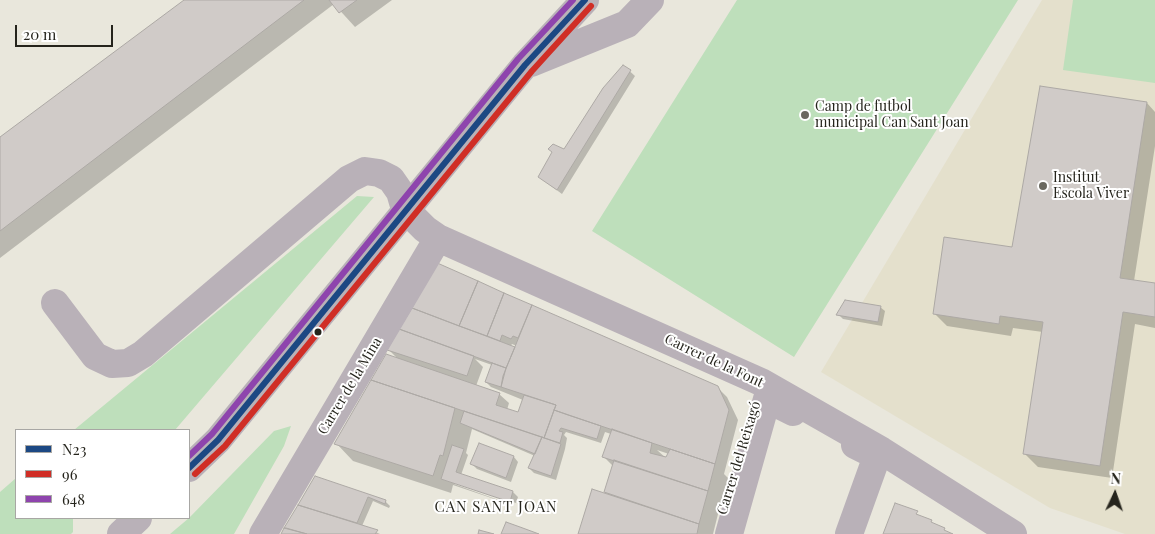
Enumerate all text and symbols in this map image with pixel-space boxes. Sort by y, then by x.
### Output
scale bar [18,15,115,47]
text: 20 m [23,24,56,44]
place label: Camp de futbol municipal Can Sant Joan [815,99,969,132]
marker: Camp de futbol municipal Can Sant Joan [799,109,811,121]
place label: Institut Escola Viver [1053,170,1129,202]
marker: Institut Escola Viver [1037,180,1049,192]
unlabelled marker [313,327,323,337]
street label: Carrer de la Font [662,331,766,391]
street label: Carrer de la Mina [314,334,386,438]
street label: Carrer del Reixagó [714,399,764,517]
legend [15,429,190,519]
text: N23 [62,439,87,459]
text: 96 [62,464,77,484]
north arrow [1090,469,1140,519]
text: N [1110,469,1121,488]
text: 648 [62,489,85,509]
district label: CAN SANT JOAN [433,498,559,516]

